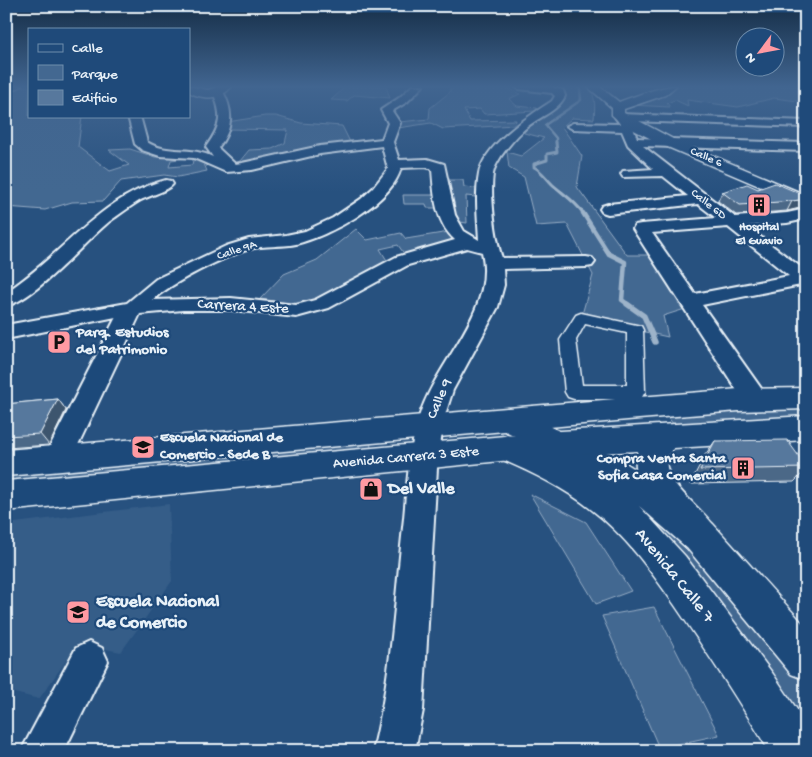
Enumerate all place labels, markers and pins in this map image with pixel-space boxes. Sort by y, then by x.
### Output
building icon: Hospital El Guavio [746,192,772,218]
place label: Hospital El Guavio [735,221,783,249]
place label: Parq. Estudios del Patrimonio [75,324,170,359]
parking icon: Parq. Estudios del Patrimonio [46,329,72,355]
place label: Escuela Nacional de Comercio - Sede B [159,429,284,464]
school or university icon: Escuela Nacional de Comercio - Sede B [130,434,156,460]
place label: Compra Venta Santa Sofia Casa Comercial [596,450,727,485]
building icon: Compra Venta Santa Sofia Casa Comercial [730,455,756,481]
shop icon: Del Valle [358,476,384,502]
place label: Del Valle [386,479,455,500]
place label: Escuela Nacional de Comercio [96,592,220,634]
school or university icon: Escuela Nacional de Comercio [65,599,91,625]

